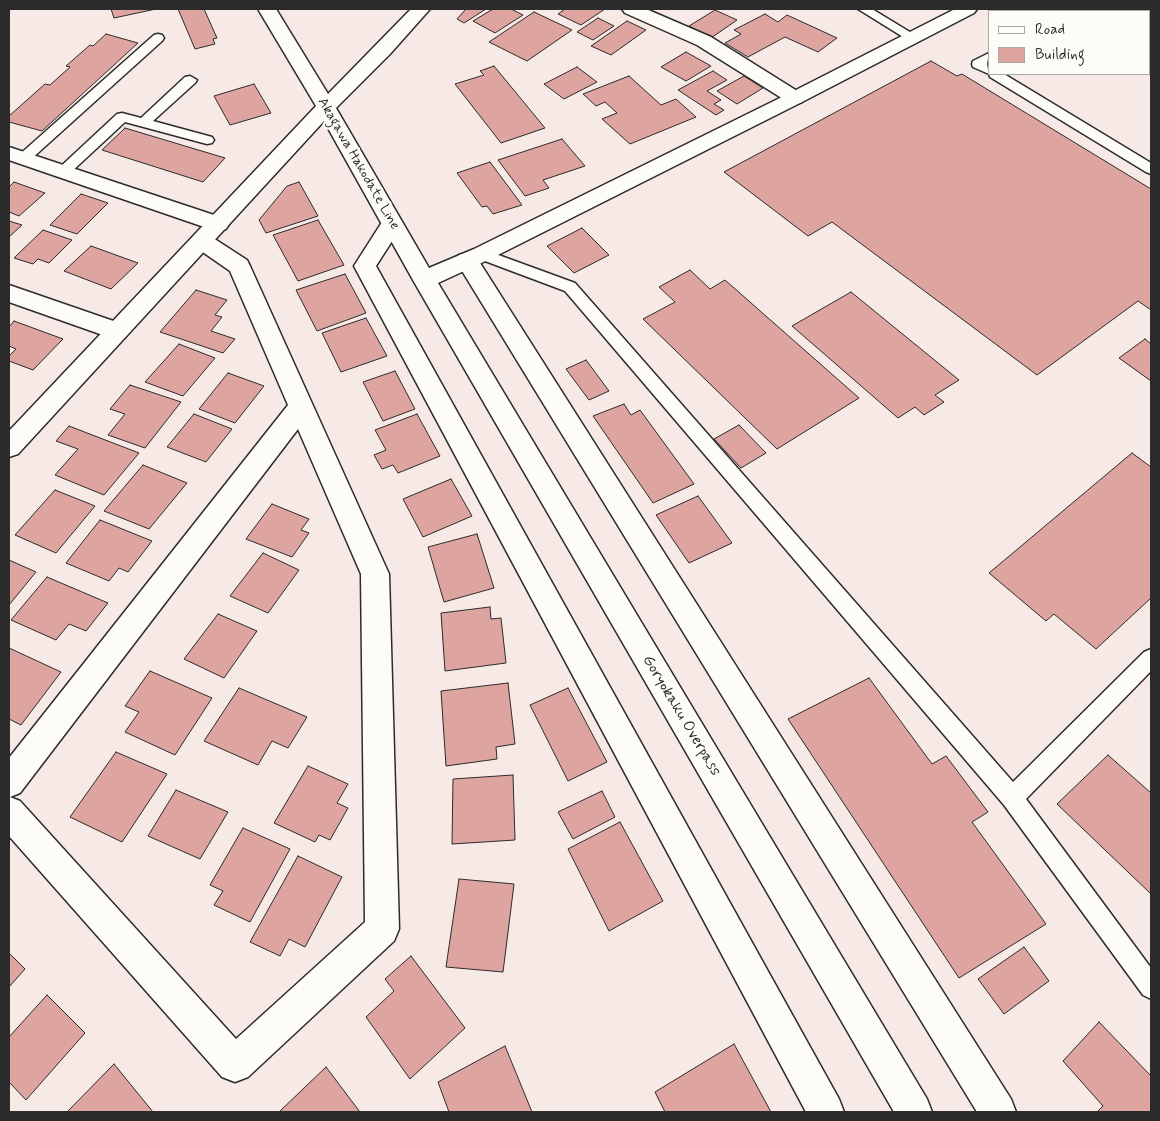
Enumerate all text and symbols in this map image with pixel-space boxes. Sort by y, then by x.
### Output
legend [988,10,1150,75]
text: Road [1035,20,1065,40]
text: Building [1035,45,1085,65]
street label: Akagawa Hakodate Line [313,95,403,233]
street label: Goryokaku Overpass [637,652,725,780]

